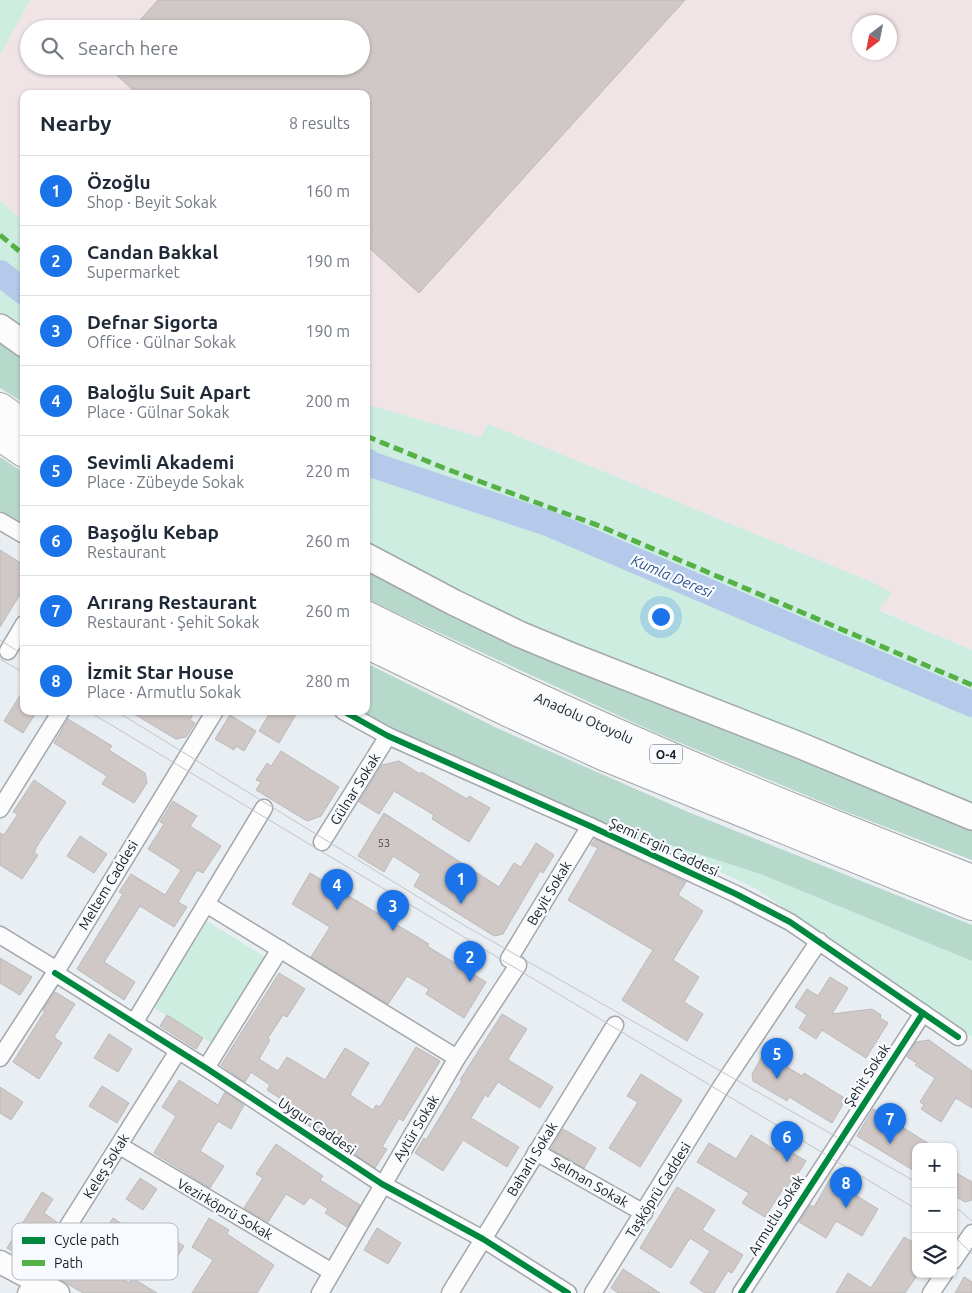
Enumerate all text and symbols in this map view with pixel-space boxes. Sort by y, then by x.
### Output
north arrow [852,15,897,60]
search box [20,20,370,75]
icon: search [38,34,66,62]
text: Search here [78,37,178,59]
text: Nearby [40,111,111,135]
text: 8 results [289,114,350,132]
text: Özoğlu [87,171,151,193]
text: 1 [51,182,61,200]
text: 160 m [305,182,350,200]
text: Shop · Beyit Sokak [87,193,217,211]
text: Candan Bakkal [87,241,218,263]
text: 2 [51,252,61,270]
text: 190 m [305,252,350,270]
text: Supermarket [87,263,180,281]
text: Defnar Sigorta [87,311,218,333]
text: 3 [51,322,61,340]
text: 190 m [305,322,350,340]
text: Office · Gülnar Sokak [87,333,236,351]
text: Baloğlu Suit Apart [87,381,251,403]
text: 4 [51,392,61,410]
text: 200 m [305,392,350,410]
text: Place · Gülnar Sokak [87,403,230,421]
text: Sevimli Akademi [87,451,234,473]
text: 5 [51,462,61,480]
text: 220 m [305,462,350,480]
text: Place · Zübeyde Sokak [87,473,244,491]
text: Başoğlu Kebap [87,521,219,543]
text: 6 [51,532,61,550]
text: 260 m [305,532,350,550]
text: Restaurant [87,543,166,561]
water label: Kumla Deresi [629,551,716,601]
text: Arırang Restaurant [87,591,257,613]
text: 7 [51,602,61,620]
text: 260 m [305,602,350,620]
your location [648,604,674,630]
text: Restaurant · Şehit Sokak [87,613,260,631]
text: İzmit Star House [87,661,234,683]
text: 8 [51,672,61,690]
text: 280 m [305,672,350,690]
text: Place · Armutlu Sokak [87,683,241,701]
street label: Anadolu Otoyolu [532,689,636,747]
road number: O-4 [650,744,682,764]
street label: Gülnar Sokak [327,750,383,828]
street label: Şemi Ergin Caddesi [607,815,721,879]
street label: Meltem Caddesi [75,837,141,933]
house number: 53 [378,837,390,849]
street label: Beyit Sokak [524,858,574,928]
pin: 1 [445,863,477,904]
pin: 4 [321,869,353,910]
pin: 3 [377,890,409,931]
pin: 2 [454,941,486,982]
pin: 5 [761,1038,793,1079]
street label: Şehit Sokak [841,1040,893,1110]
street label: Aytür Sokak [390,1092,442,1164]
street label: Uygur Caddesi [275,1094,359,1158]
pin: 7 [874,1103,906,1144]
street label: Baharlı Sokak [504,1119,560,1199]
pin: 6 [771,1121,803,1162]
street label: Keleş Sokak [80,1131,132,1201]
street label: Taşköprü Caddesi [622,1139,694,1241]
map controls [912,1143,957,1278]
button: + [912,1143,957,1188]
street label: Selman Sokak [549,1154,631,1210]
pin: 8 [830,1167,862,1208]
street label: Armutlu Sokak [745,1172,807,1258]
street label: Vezirköprü Sokak [174,1175,276,1243]
button: − [912,1188,957,1233]
legend [12,1223,178,1280]
text: Cycle path [54,1232,119,1248]
button: layers [912,1233,957,1278]
text: Path [54,1255,83,1271]

